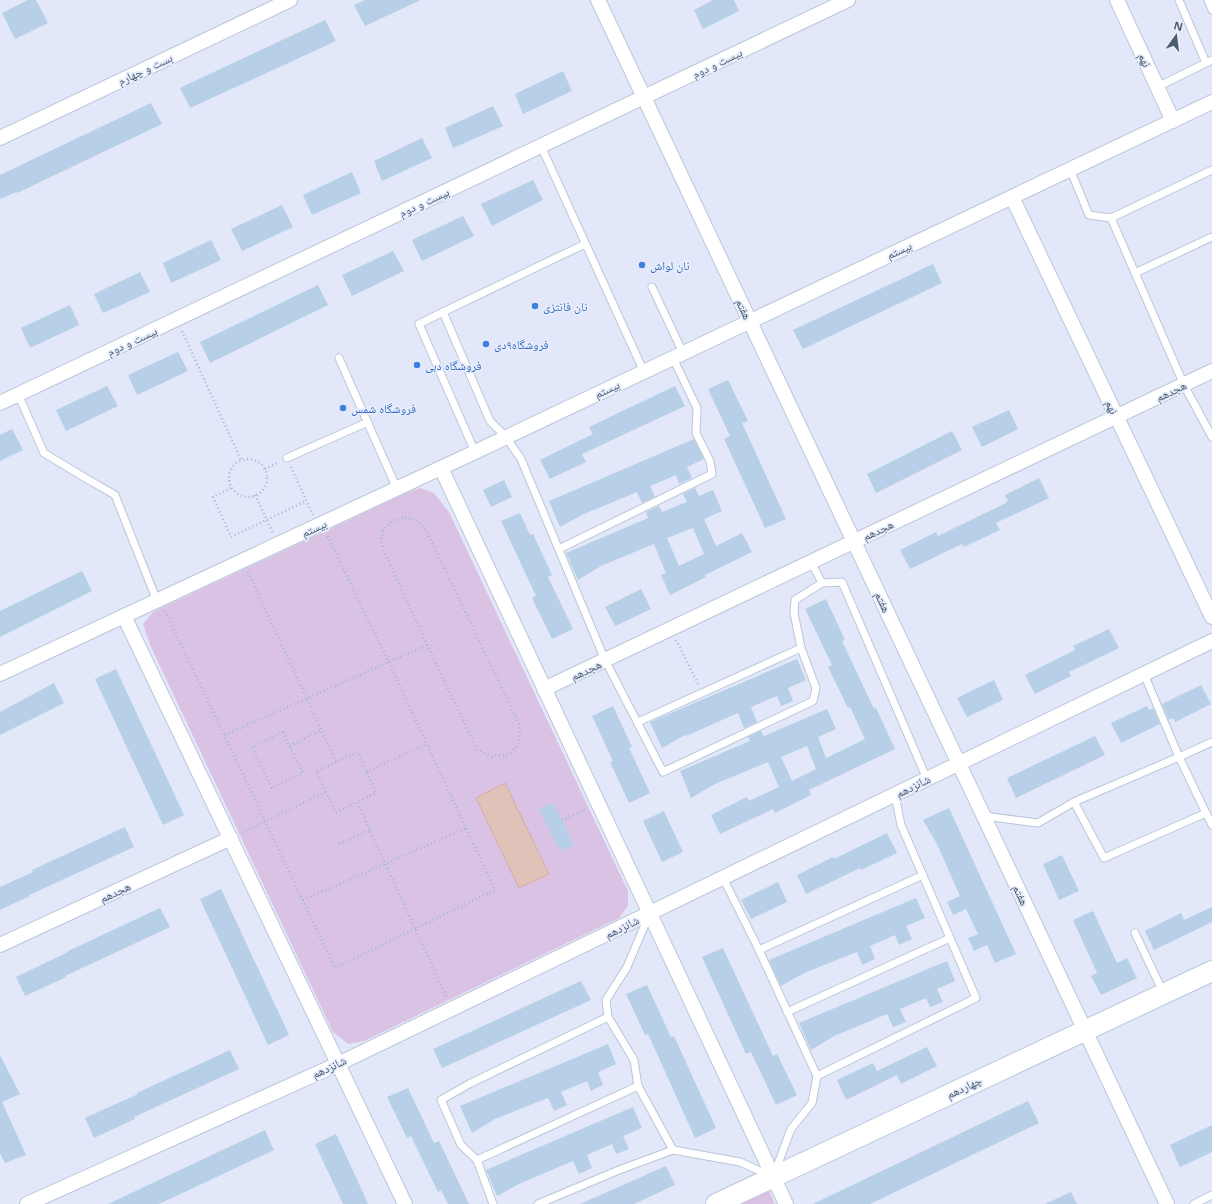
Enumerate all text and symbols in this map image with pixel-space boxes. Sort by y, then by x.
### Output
north arrow [1156,16,1196,56]
text: N [1172,17,1185,34]
street label: بیست و دوم [689,44,745,82]
street label: بست و چهارم [115,49,175,89]
street label: نهم [1134,50,1156,70]
street label: بیست و دوم [396,183,452,221]
street label: بیستم [884,237,914,263]
place label: نان لواش [650,257,690,274]
marker: نان لواش [637,260,647,270]
street label: هفتم [732,296,756,322]
place label: نان فانتزی [543,298,587,315]
marker: نان فانتزی [530,301,540,311]
street label: بیست و دوم [104,322,160,360]
place label: فروشگاه۹دی [494,336,549,353]
marker: فروشگاه۹دی [481,339,491,349]
place label: فروشگاه دبی [425,357,481,374]
marker: فروشگاه دبی [412,360,422,370]
street label: بیستم [592,376,622,402]
street label: هجدهم [1153,376,1189,406]
street label: نهم [1101,397,1123,417]
place label: فروشگاه شمس [351,400,416,417]
marker: فروشگاه شمس [338,403,348,413]
street label: بیستم [299,515,329,541]
street label: هجدهم [860,515,896,545]
street label: هفتم [871,589,895,615]
street label: هجدهم [568,655,604,685]
street label: شانزدهم [893,770,933,802]
street label: هجدهم [97,877,133,907]
street label: هفتم [1009,882,1033,908]
street label: شانزدهم [602,911,642,943]
street label: شانزدهم [309,1052,349,1082]
street label: چهاردهم [944,1071,985,1103]

